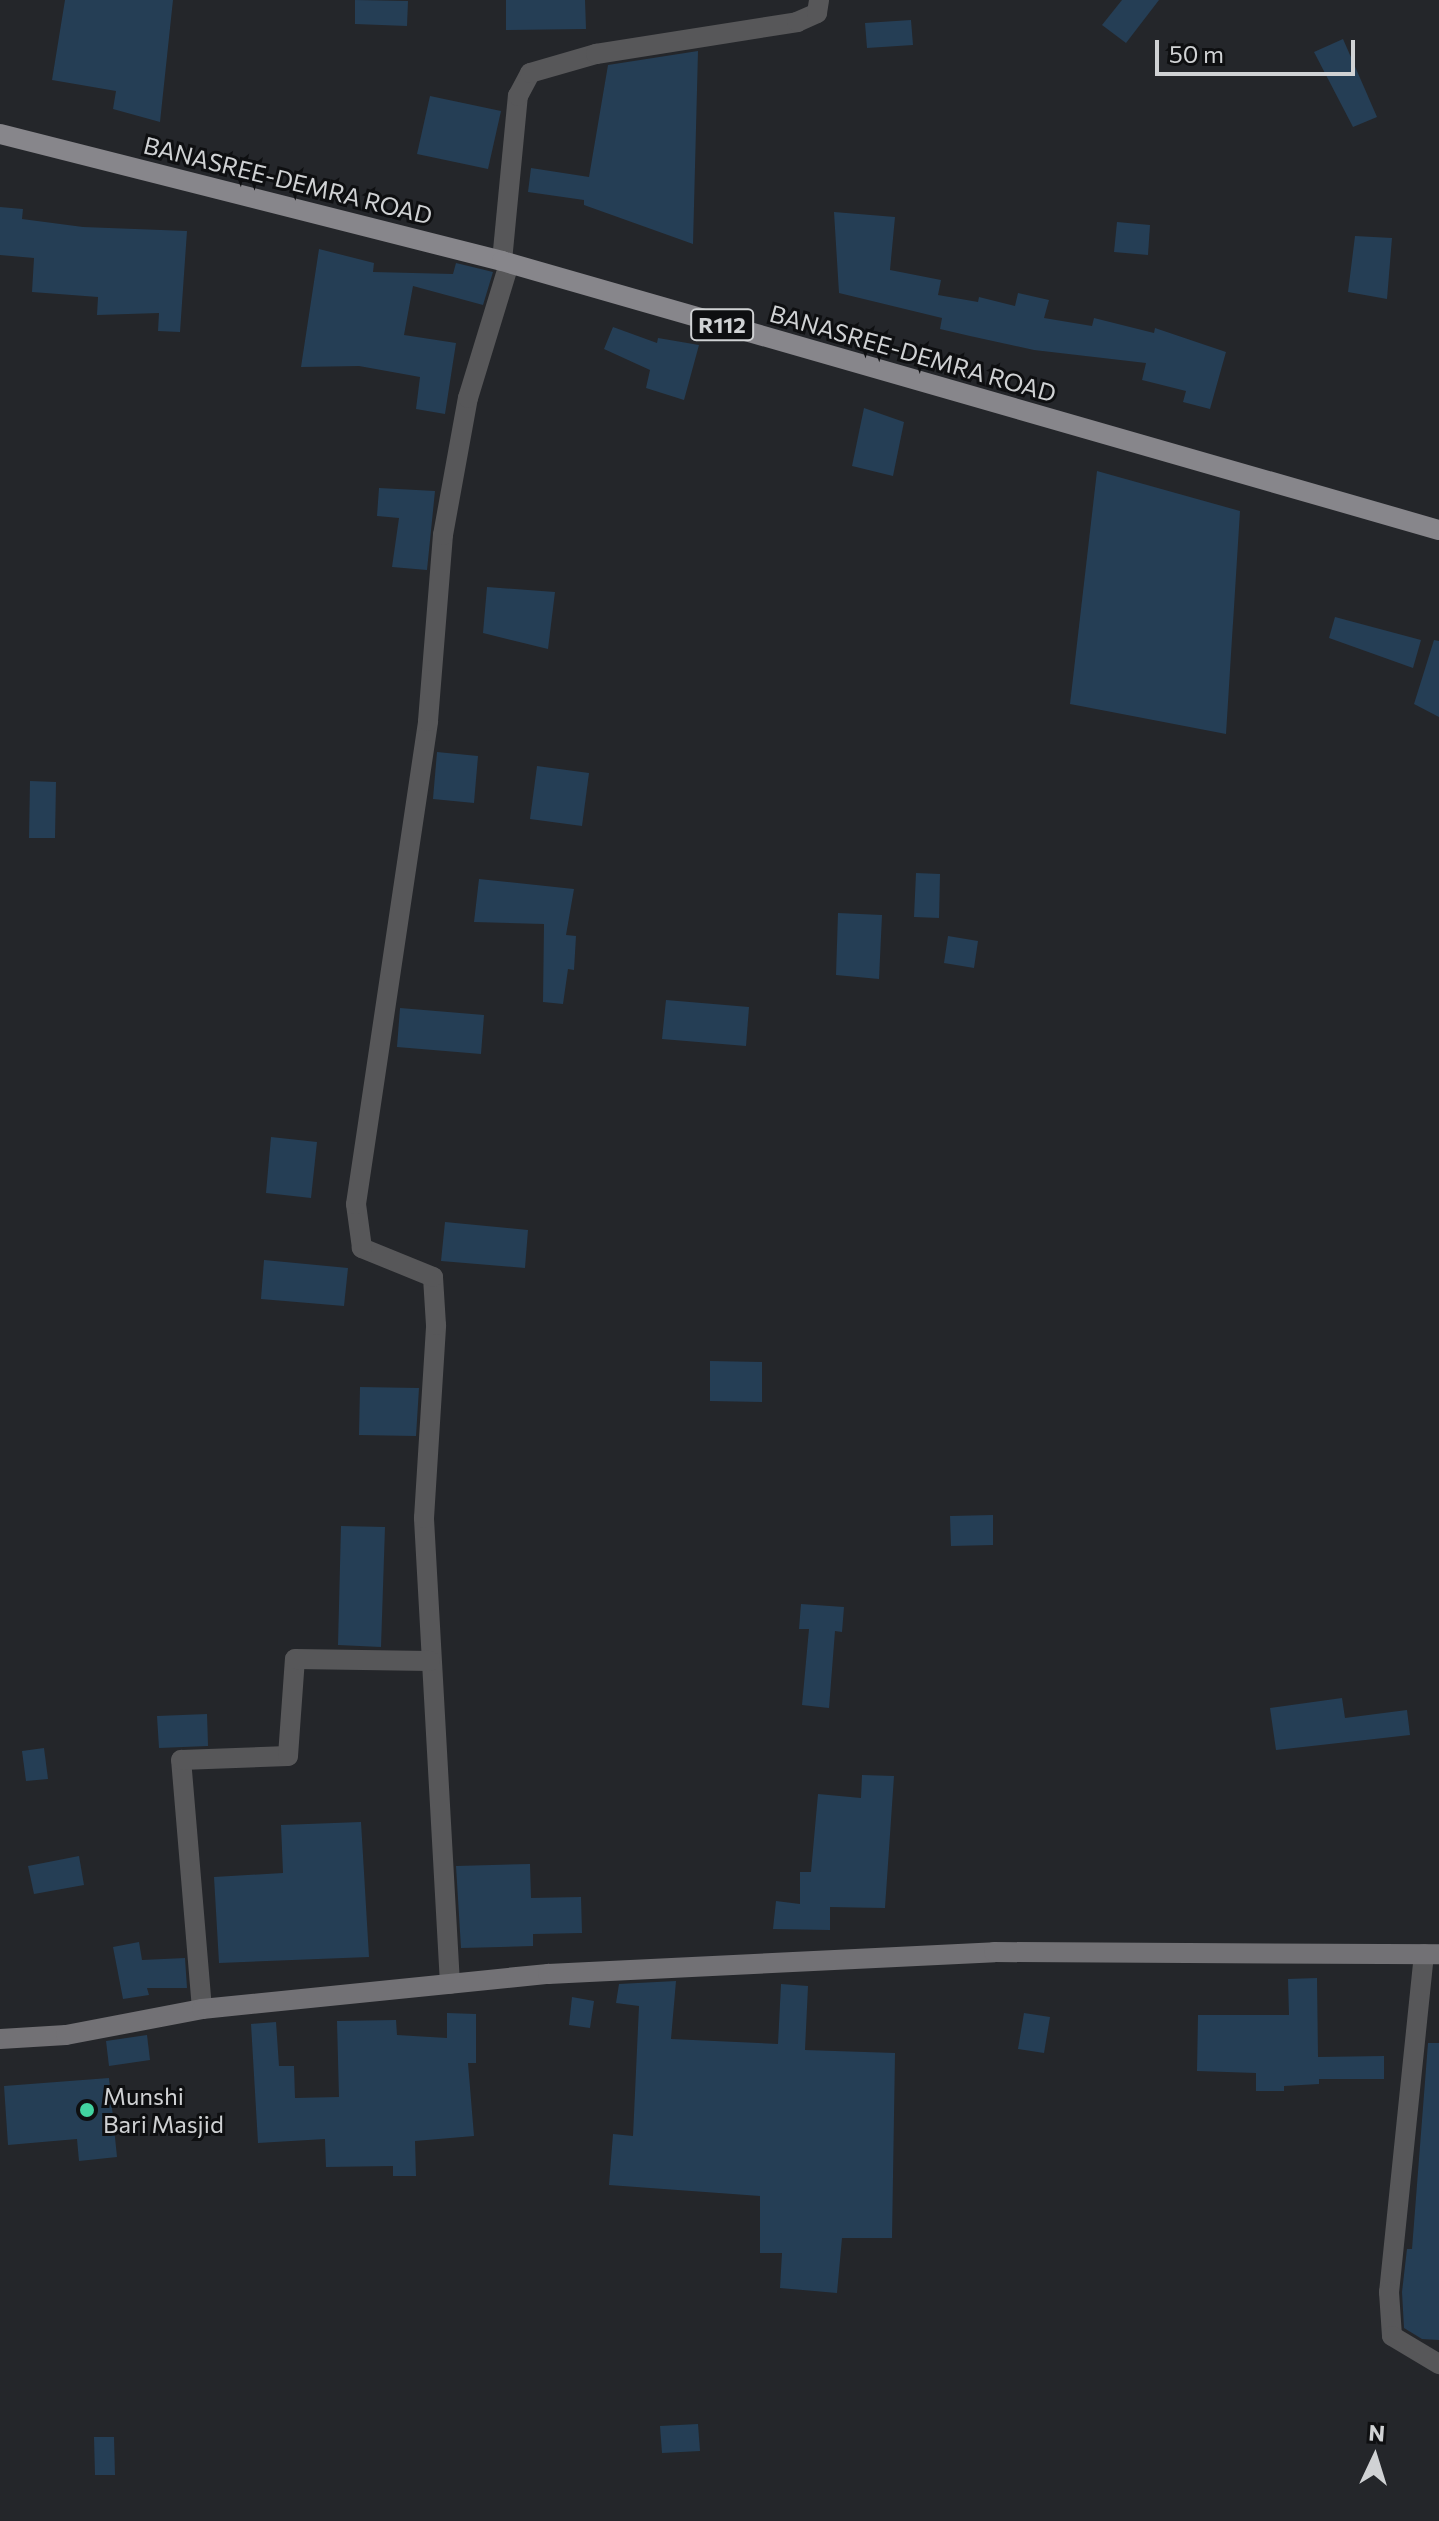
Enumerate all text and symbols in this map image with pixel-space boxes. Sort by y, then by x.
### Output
scale bar [1159,24,1359,74]
text: 50 m [1169,39,1224,68]
street label: BANASREE-DEMRA ROAD [141,130,435,230]
street label: BANASREE-DEMRA ROAD [767,298,1059,408]
road number: R112 [690,307,754,343]
place label: Munshi Bari Masjid [103,2082,224,2138]
marker: Munshi Bari Masjid [78,2101,96,2119]
north arrow [1335,2417,1415,2497]
text: N [1368,2419,1386,2447]

